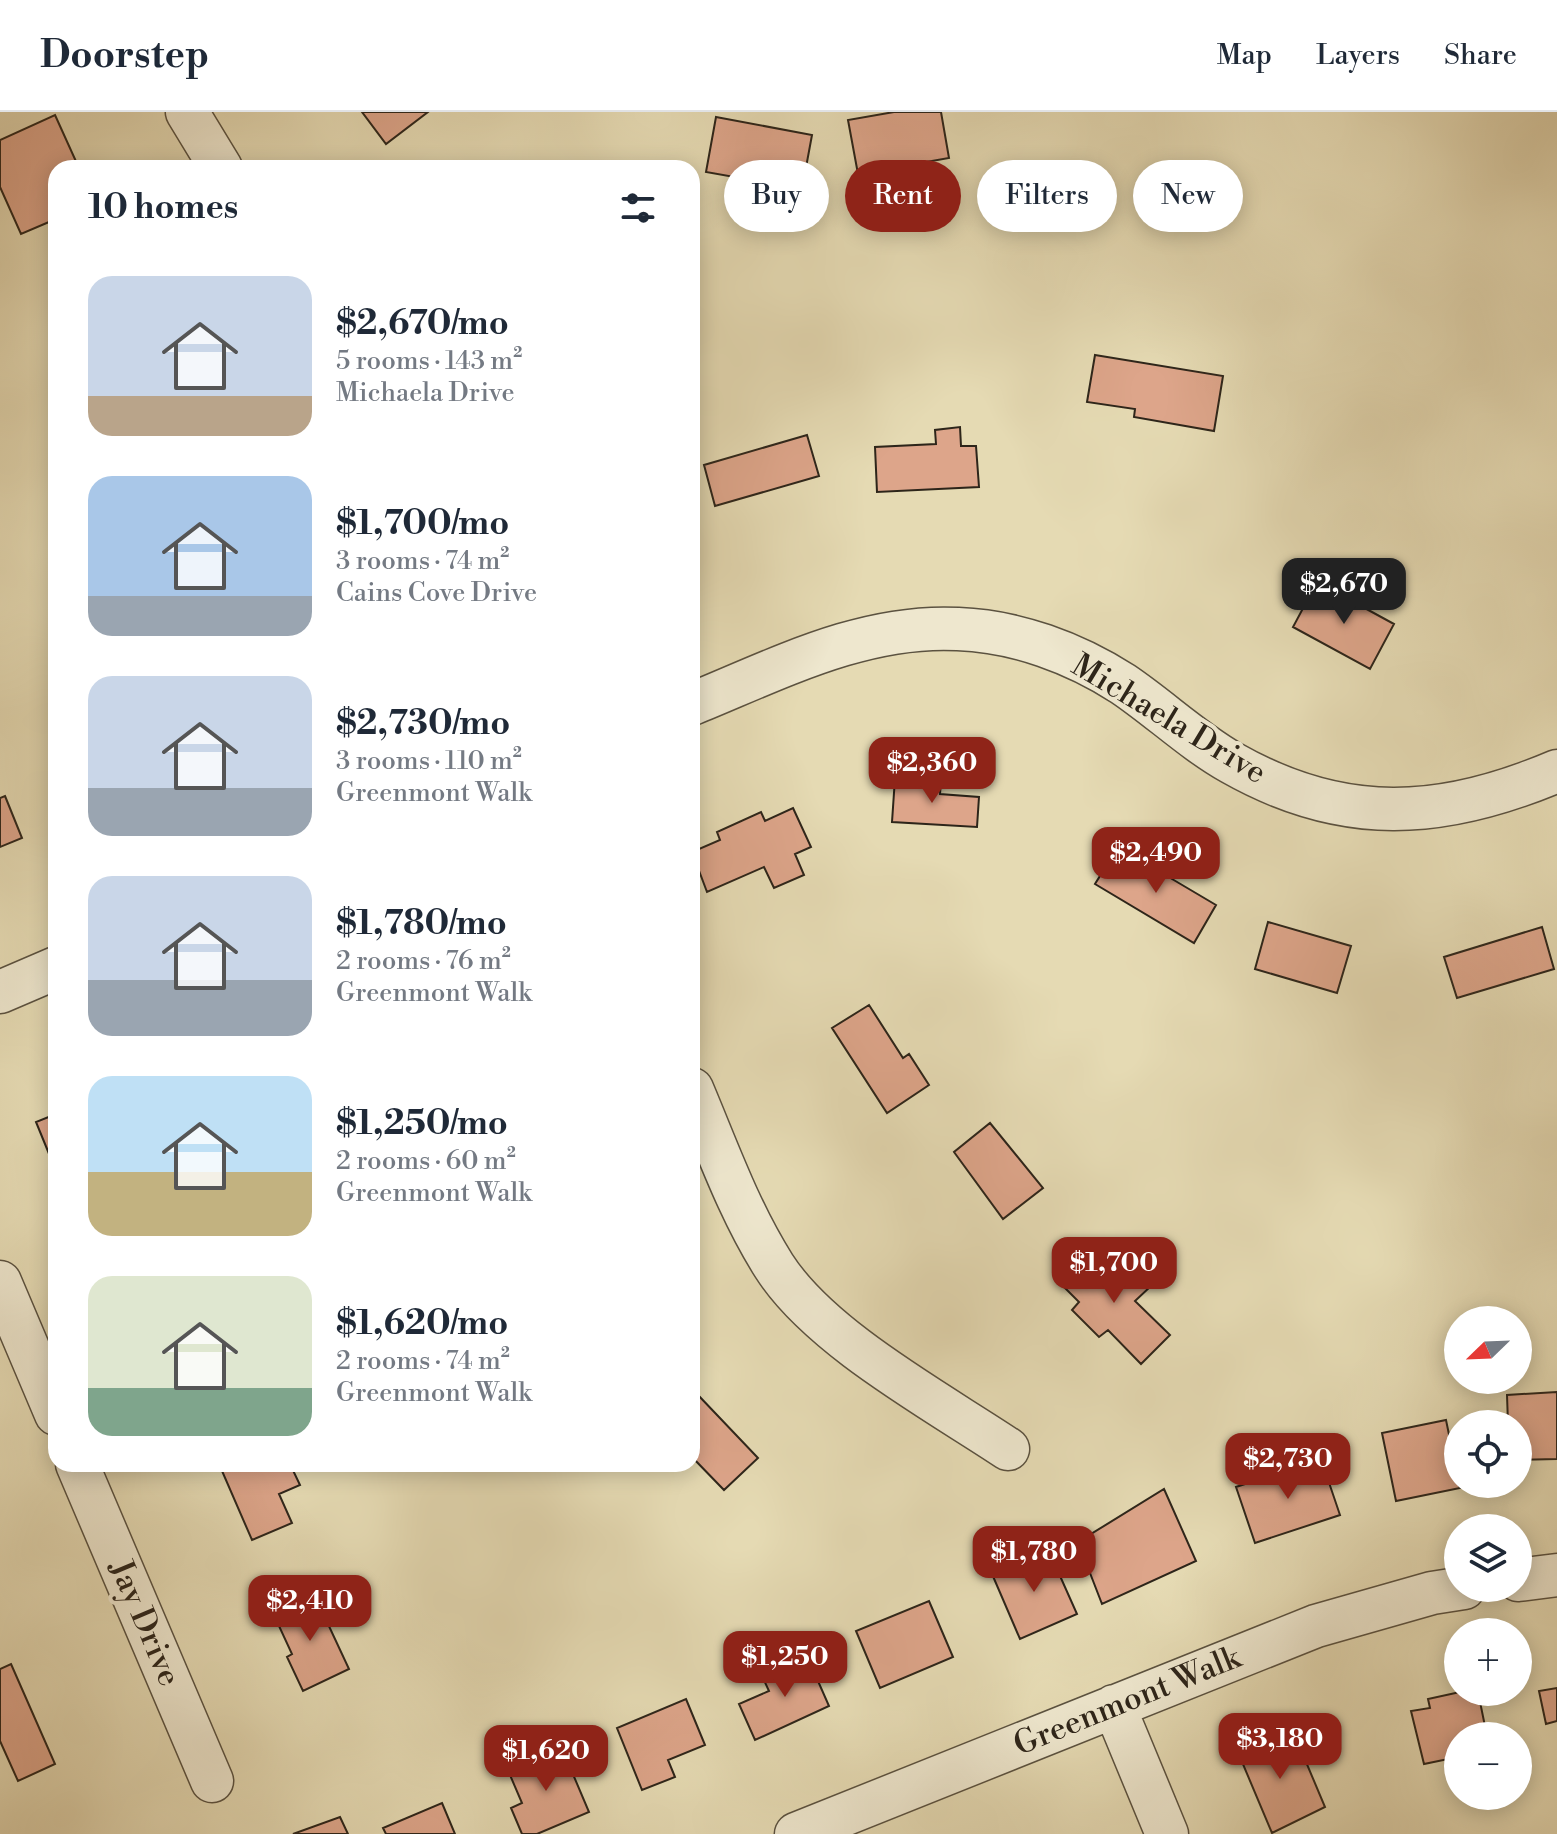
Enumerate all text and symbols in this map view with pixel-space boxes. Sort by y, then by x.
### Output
text: Doorstep [40,32,209,79]
text: Map [1217,38,1272,73]
text: Layers [1316,38,1400,73]
text: Share [1444,38,1517,73]
chip: Buy [724,160,829,232]
chip: Rent [845,160,961,232]
chip: Filters [977,160,1117,232]
chip: New [1133,160,1243,232]
icon: filters [616,186,660,230]
text: 10 homes [88,187,238,229]
text: $2,670/mo [336,303,509,345]
icon: home [152,308,248,404]
text: 5 rooms · 143 m² [336,345,522,377]
text: Michaela Drive [336,377,515,409]
text: $1,700/mo [336,503,509,545]
icon: home [152,508,248,604]
text: 3 rooms · 74 m² [336,545,509,577]
pin: $2,670 [1279,558,1409,626]
text: $2,670 [1300,568,1388,600]
text: Cains Cove Drive [336,577,537,609]
street label: Michaela Drive [1064,645,1274,793]
text: $2,730/mo [336,703,510,745]
icon: home [152,708,248,804]
pin: $2,360 [867,737,997,805]
text: 3 rooms · 110 m² [336,745,522,777]
text: $2,360 [887,747,977,779]
text: Greenmont Walk [336,777,532,809]
pin: $2,490 [1091,827,1221,895]
text: $2,490 [1110,837,1202,869]
text: $1,780/mo [336,903,507,945]
icon: home [152,908,248,1004]
text: 2 rooms · 76 m² [336,945,511,977]
text: Greenmont Walk [336,977,532,1009]
text: $1,250/mo [336,1103,508,1145]
icon: home [152,1108,248,1204]
text: 2 rooms · 60 m² [336,1145,516,1177]
text: Greenmont Walk [336,1177,532,1209]
pin: $1,700 [1049,1237,1179,1305]
text: $1,700 [1070,1247,1158,1279]
text: $1,620/mo [336,1303,508,1345]
north arrow [1444,1306,1532,1394]
map controls [1444,1306,1532,1810]
icon: home [152,1308,248,1404]
text: 2 rooms · 74 m² [336,1345,510,1377]
text: Greenmont Walk [336,1377,532,1409]
button: locate [1444,1410,1532,1498]
pin: $2,730 [1223,1433,1353,1501]
text: $2,730 [1243,1443,1333,1475]
button: layers [1444,1514,1532,1602]
pin: $1,780 [969,1526,1099,1594]
text: $1,780 [991,1536,1077,1568]
street label: Jay Drive [100,1553,189,1692]
pin: $2,410 [245,1575,375,1643]
text: $2,410 [266,1585,354,1617]
button: + [1444,1618,1532,1706]
pin: $1,250 [720,1631,850,1699]
street label: Greenmont Walk [1008,1636,1248,1765]
text: $1,250 [741,1641,829,1673]
pin: $3,180 [1215,1713,1345,1781]
button: − [1444,1722,1532,1810]
text: $3,180 [1237,1723,1323,1755]
pin: $1,620 [481,1725,611,1793]
text: $1,620 [502,1735,590,1767]

